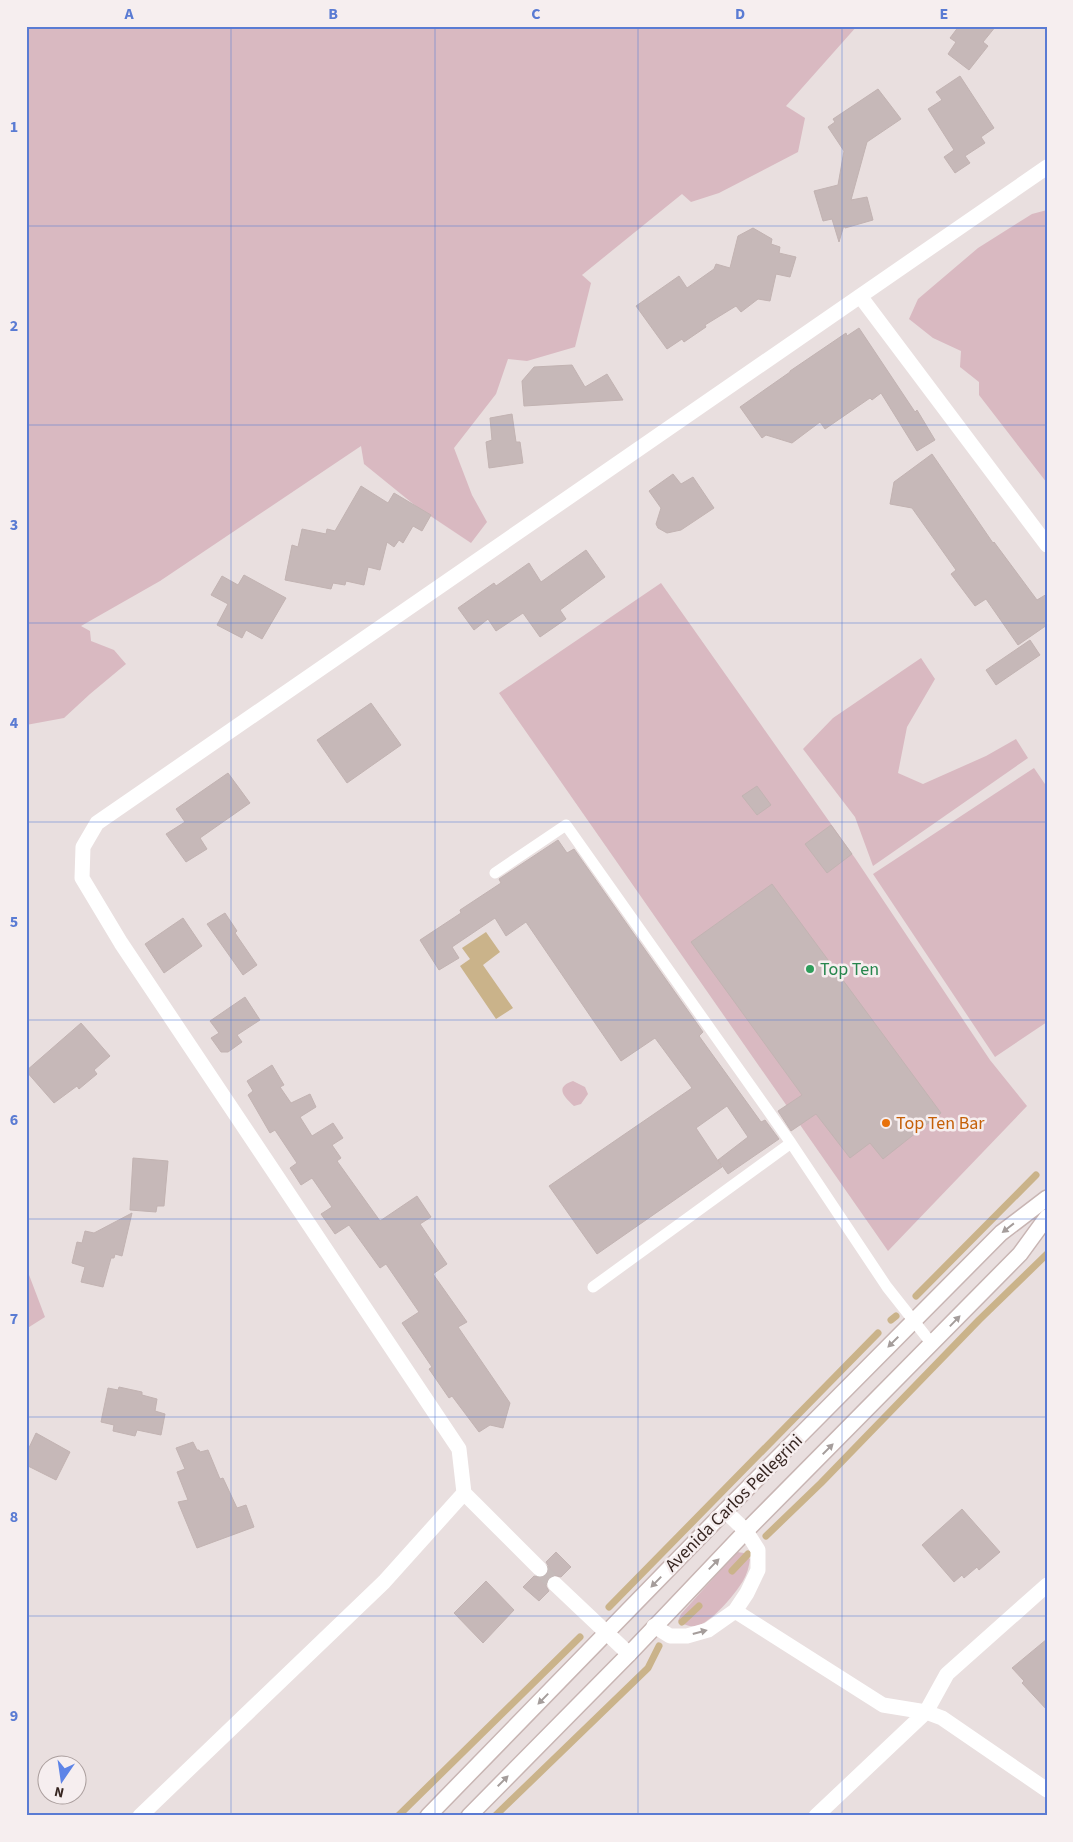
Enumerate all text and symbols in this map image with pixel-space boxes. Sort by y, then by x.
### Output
text: A [123,3,134,25]
text: B [328,3,338,25]
text: C [531,3,541,25]
text: D [735,3,745,25]
text: E [940,3,948,25]
text: 1 [10,116,18,138]
text: 2 [10,315,18,337]
text: 3 [10,514,18,536]
text: 4 [10,712,19,734]
text: 5 [10,911,18,933]
place label: Top Ten [820,957,879,982]
marker: Top Ten [804,963,816,975]
text: 6 [10,1109,18,1131]
place label: Top Ten Bar [896,1111,985,1136]
marker: Top Ten Bar [880,1117,892,1129]
one-way arrow [1002,1222,1015,1233]
text: 7 [10,1308,18,1330]
one-way arrow [948,1315,960,1327]
one-way arrow [887,1336,899,1348]
street label: Avenida Carlos Pellegrini [660,1429,808,1577]
one-way arrow [822,1443,834,1455]
text: 8 [10,1506,18,1528]
one-way arrow [708,1559,720,1571]
one-way arrow [650,1576,662,1588]
one-way arrow [692,1628,707,1636]
one-way arrow [537,1693,549,1705]
text: 9 [10,1705,18,1727]
north arrow [38,1754,88,1804]
one-way arrow [497,1775,509,1787]
text: N [53,1781,66,1802]

